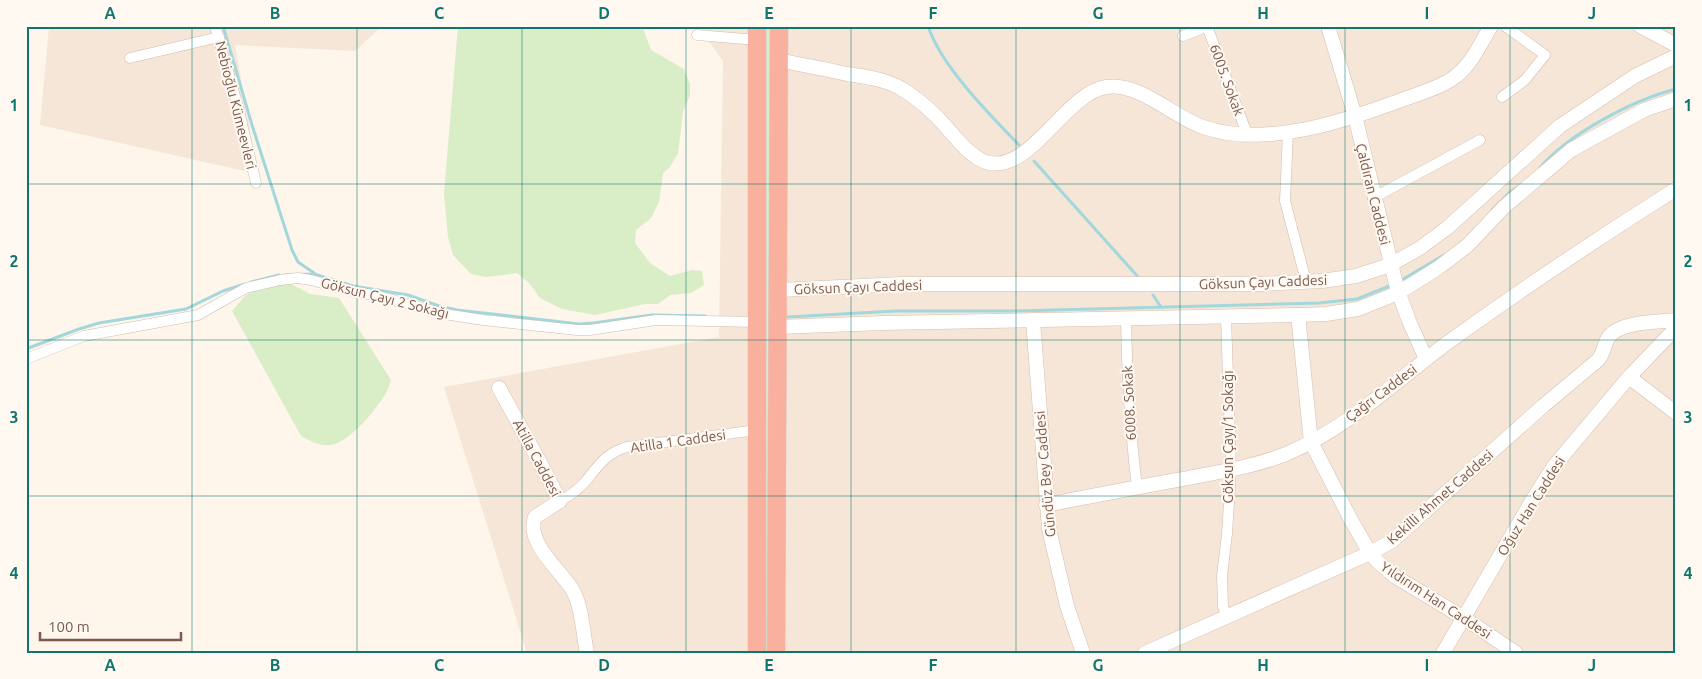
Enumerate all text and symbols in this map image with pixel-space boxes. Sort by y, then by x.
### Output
text: A [104,4,116,22]
text: B [270,4,280,22]
text: C [434,4,444,22]
text: D [598,4,610,22]
text: E [764,4,774,22]
text: F [929,4,938,22]
text: G [1092,4,1104,22]
text: H [1257,4,1269,22]
text: I [1425,4,1429,22]
text: J [1588,4,1596,22]
street label: Nebioğlu Kümeevleri [212,39,260,171]
street label: 6005. Sokak [1207,42,1247,118]
text: 1 [9,96,19,114]
text: 1 [1683,96,1693,114]
street label: Çaldıran Caddesi [1353,142,1393,246]
text: 2 [9,252,19,270]
text: 2 [1683,252,1693,270]
street label: Göksun Çayı Caddesi [1199,272,1327,292]
street label: Göksun Çayı 2 Sokağı [319,274,451,322]
street label: Göksun Çayı Caddesi [794,277,922,297]
street label: Çağrı Caddesi [1342,361,1420,425]
street label: 6008. Sokak [1119,365,1139,441]
street label: Göksun Çayı/1 Sokağı [1220,370,1236,504]
text: 3 [9,408,19,426]
text: 3 [1683,408,1693,426]
street label: Gündüz Bey Caddesi [1031,410,1059,538]
street label: Atilla Caddesi [510,417,564,499]
street label: Atilla 1 Caddesi [629,426,727,456]
street label: Kekilli Ahmet Caddesi [1384,447,1496,547]
street label: Oğuz Han Caddesi [1494,453,1568,559]
street label: Yıldırım Han Caddesi [1378,558,1494,642]
text: 4 [9,564,19,582]
text: 4 [1683,564,1693,582]
scale bar [40,609,181,641]
text: 100 m [48,618,90,635]
text: A [104,656,116,674]
text: B [270,656,280,674]
text: C [434,656,444,674]
text: D [598,656,610,674]
text: E [764,656,774,674]
text: F [929,656,938,674]
text: G [1092,656,1104,674]
text: H [1257,656,1269,674]
text: I [1425,656,1429,674]
text: J [1588,656,1596,674]

